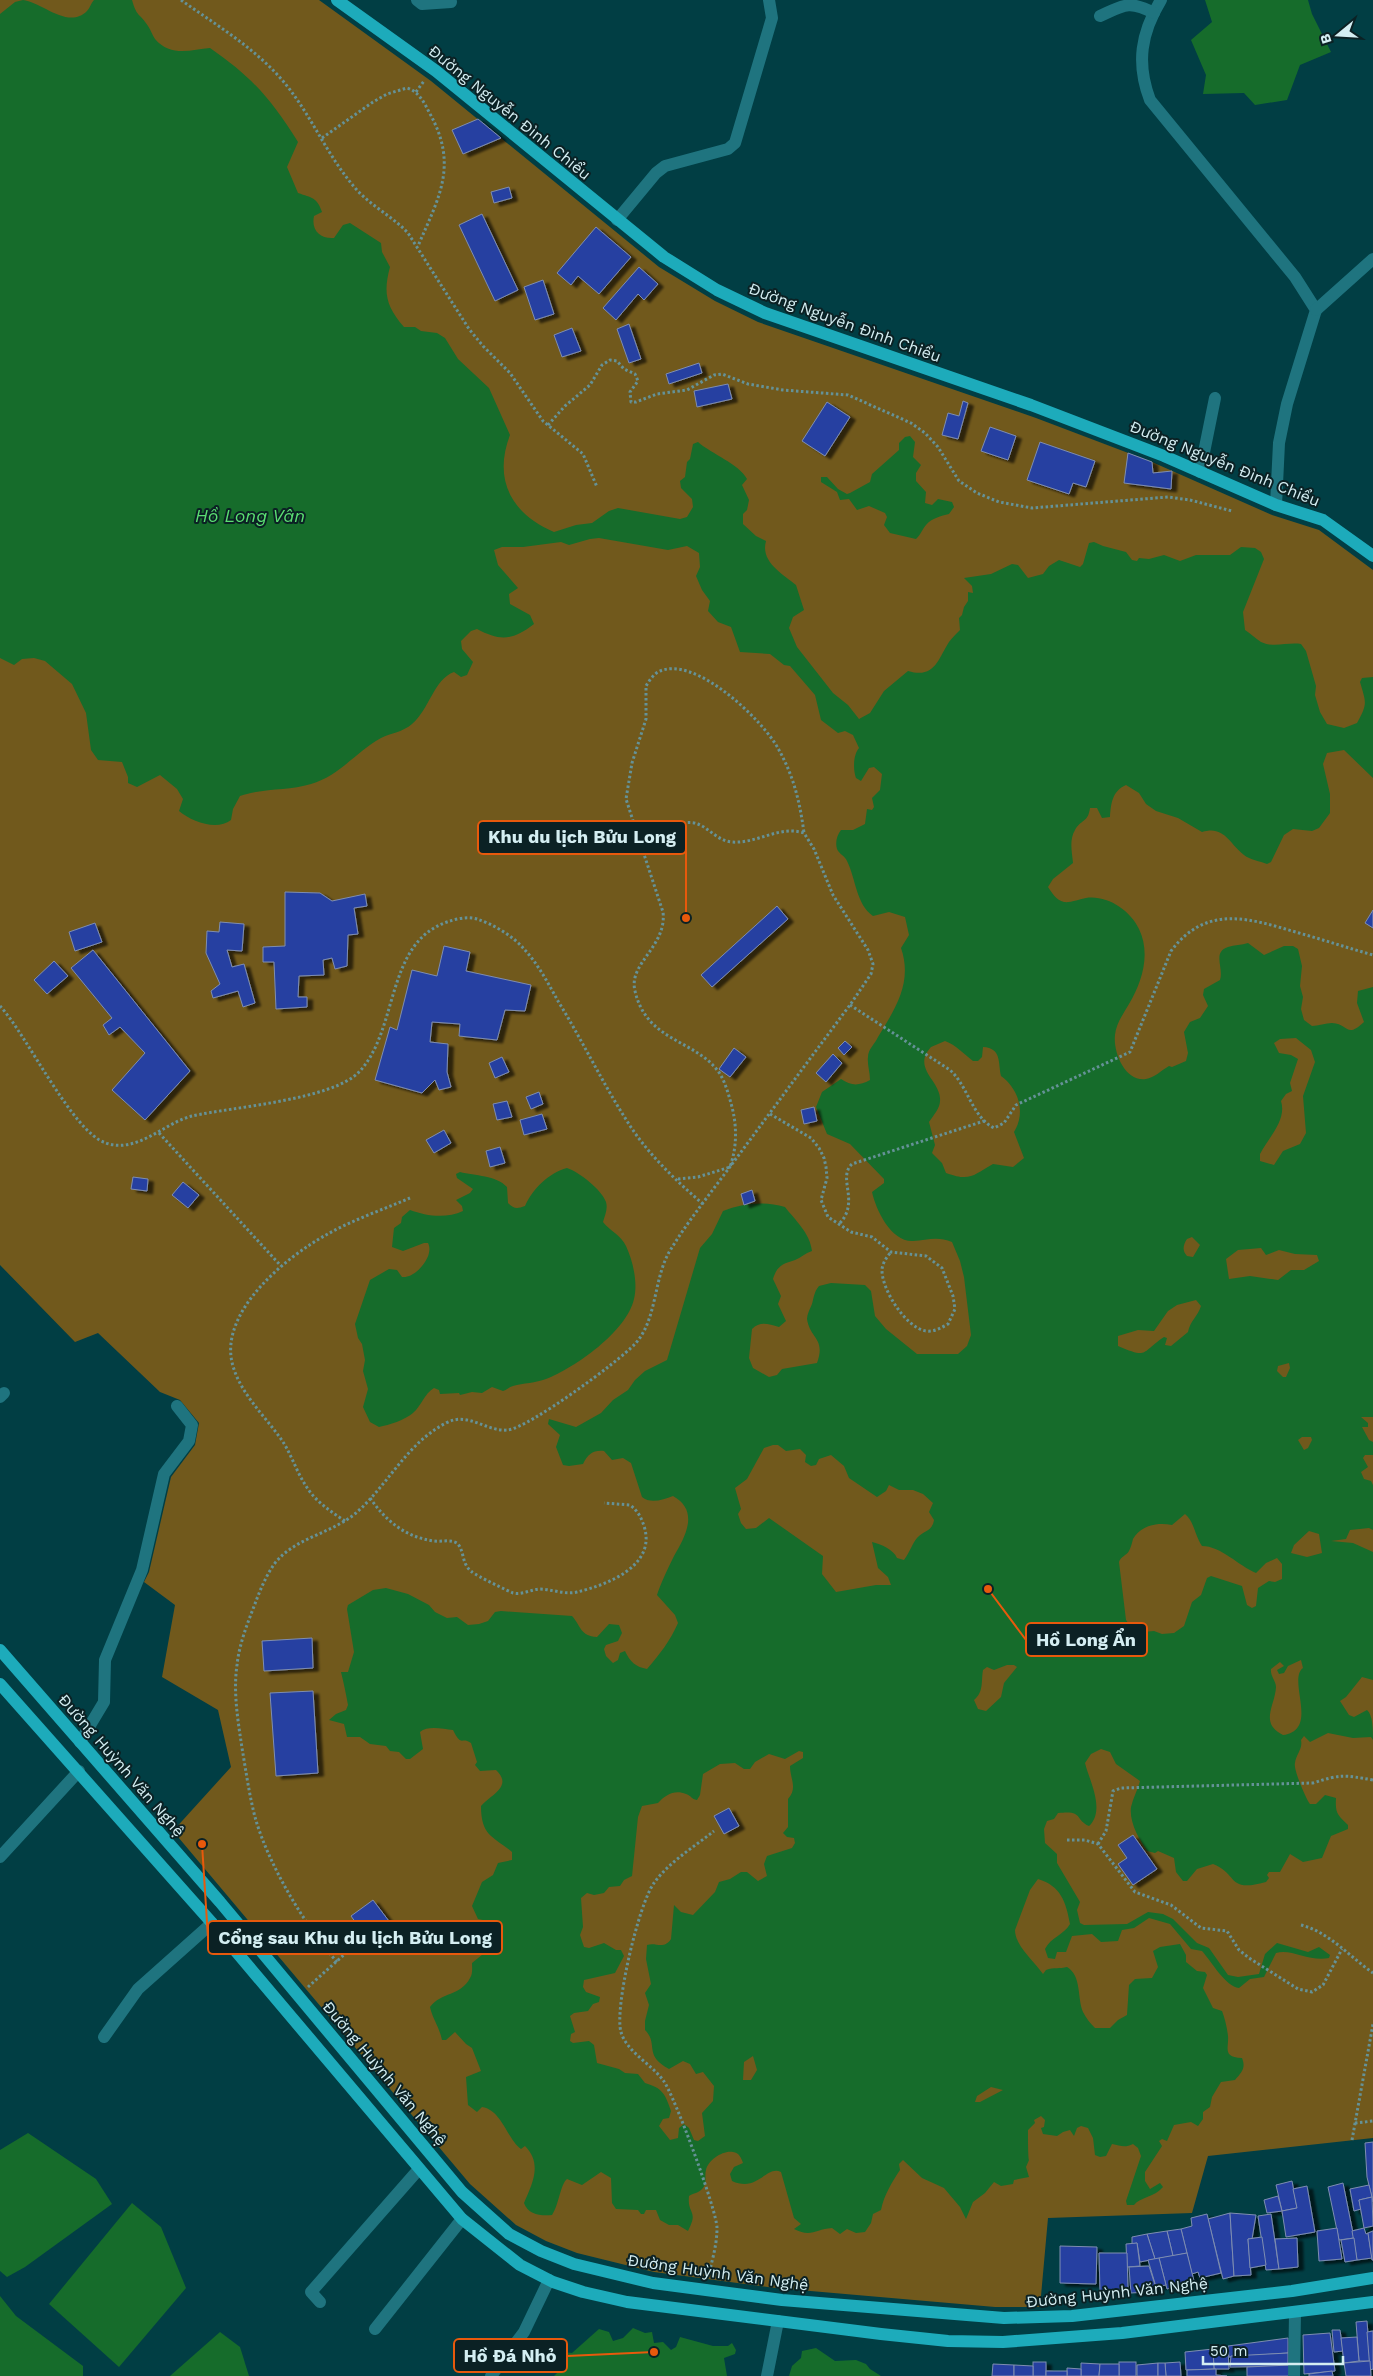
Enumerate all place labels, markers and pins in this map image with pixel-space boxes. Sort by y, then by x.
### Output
callout: Khu du lịch Bửu Long [478,821,686,854]
callout: Hồ Long Ẩn [1026,1623,1147,1656]
callout: Cổng sau Khu du lịch Bửu Long [208,1921,502,1954]
callout: Hồ Đá Nhỏ [454,2339,567,2372]

